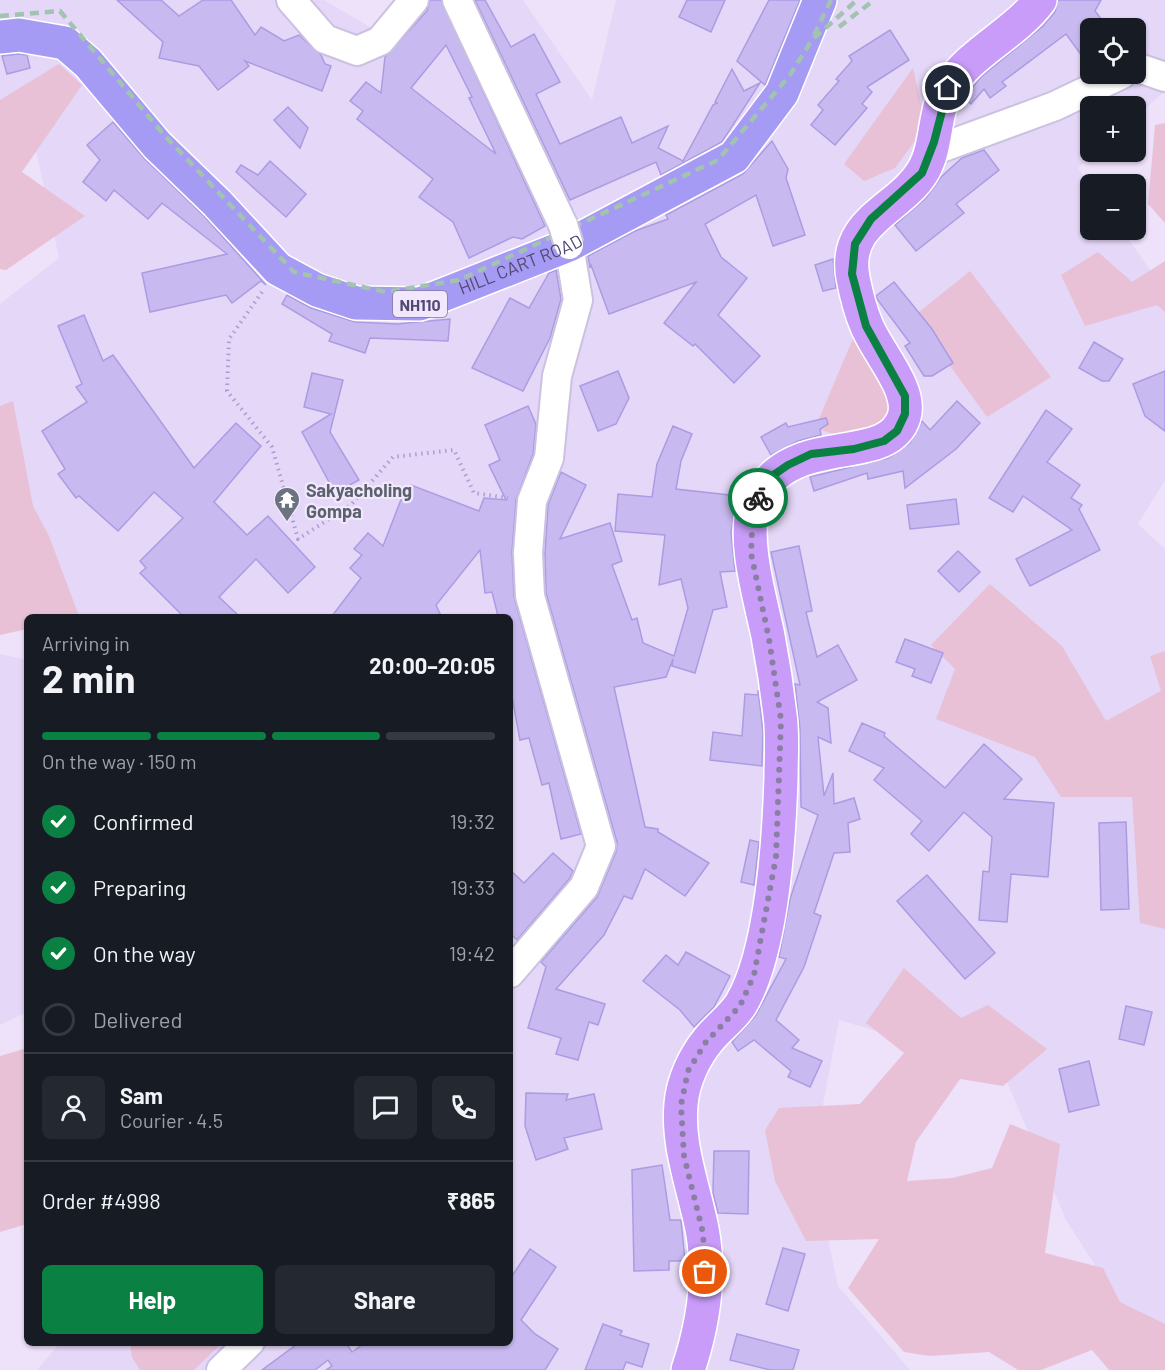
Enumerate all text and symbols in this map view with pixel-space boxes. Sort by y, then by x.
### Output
map controls [1080,18,1146,240]
button: locate [1080,18,1146,84]
pin [922,62,973,113]
icon: home [931,71,964,104]
button: + [1080,96,1146,162]
button: − [1080,174,1146,240]
street label: HILL CART ROAD [455,229,586,299]
road number: NH110 [393,291,447,317]
courier [728,468,788,528]
place label: Sakyacholing Gompa [306,479,412,522]
icon: bike [742,482,775,515]
temple icon: Sakyacholing Gompa [272,485,302,523]
text: Arriving in [42,631,130,655]
text: 20:00–20:05 [369,652,495,678]
text: 2 min [42,654,135,701]
text: On the way · 150 m [42,749,197,773]
icon: check [42,805,75,838]
text: Confirmed [93,808,193,834]
text: 19:32 [450,809,495,833]
icon: check [42,871,75,904]
text: Preparing [93,874,186,900]
text: 19:33 [450,875,495,899]
icon: check [42,937,75,970]
text: On the way [93,940,196,966]
text: 19:42 [449,941,495,965]
text: Delivered [93,1006,182,1032]
button: person [42,1076,105,1139]
button: chat [354,1076,417,1139]
button: phone [432,1076,495,1139]
text: Sam [120,1082,163,1108]
text: Courier · 4.5 [120,1108,223,1132]
text: Order #4998 [42,1187,161,1213]
text: ₹865 [447,1187,495,1213]
pin [679,1246,730,1297]
icon: bag [688,1255,721,1288]
button: Help [42,1265,263,1334]
button: Share [275,1265,495,1334]

